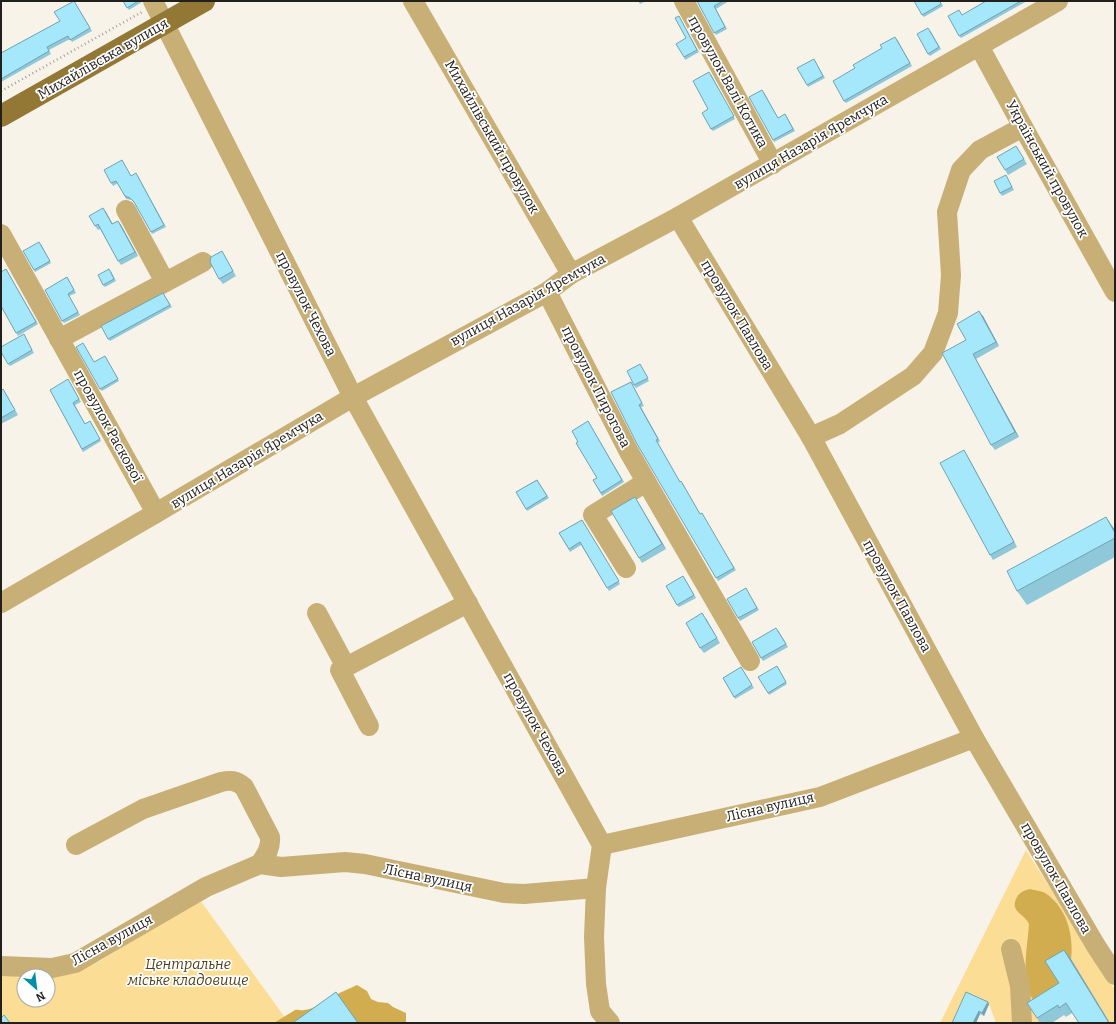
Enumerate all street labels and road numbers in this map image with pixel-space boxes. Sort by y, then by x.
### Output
street label: провулок Валі Котика [685,13,772,151]
street label: Михайлівська вулиця [35,15,171,103]
street label: Михайлівський провулок [441,57,543,217]
street label: вулиця Назарія Яремчука [731,91,891,193]
street label: Український провулок [1002,97,1092,241]
street label: провулок Чехова [272,249,340,359]
street label: вулиця Назарія Яремчука [447,250,609,350]
street label: провулок Павлова [697,257,777,373]
street label: провулок Пирогова [558,323,634,451]
street label: провулок Раскової [70,367,146,485]
street label: вулиця Назарія Яремчука [168,408,327,512]
street label: провулок Павлова [859,537,935,655]
street label: провулок Чехова [500,670,570,779]
street label: Лісна вулиця [724,789,816,825]
street label: провулок Павлова [1017,819,1095,937]
street label: Лісна вулиця [382,860,474,896]
street label: Лісна вулиця [69,911,156,969]

